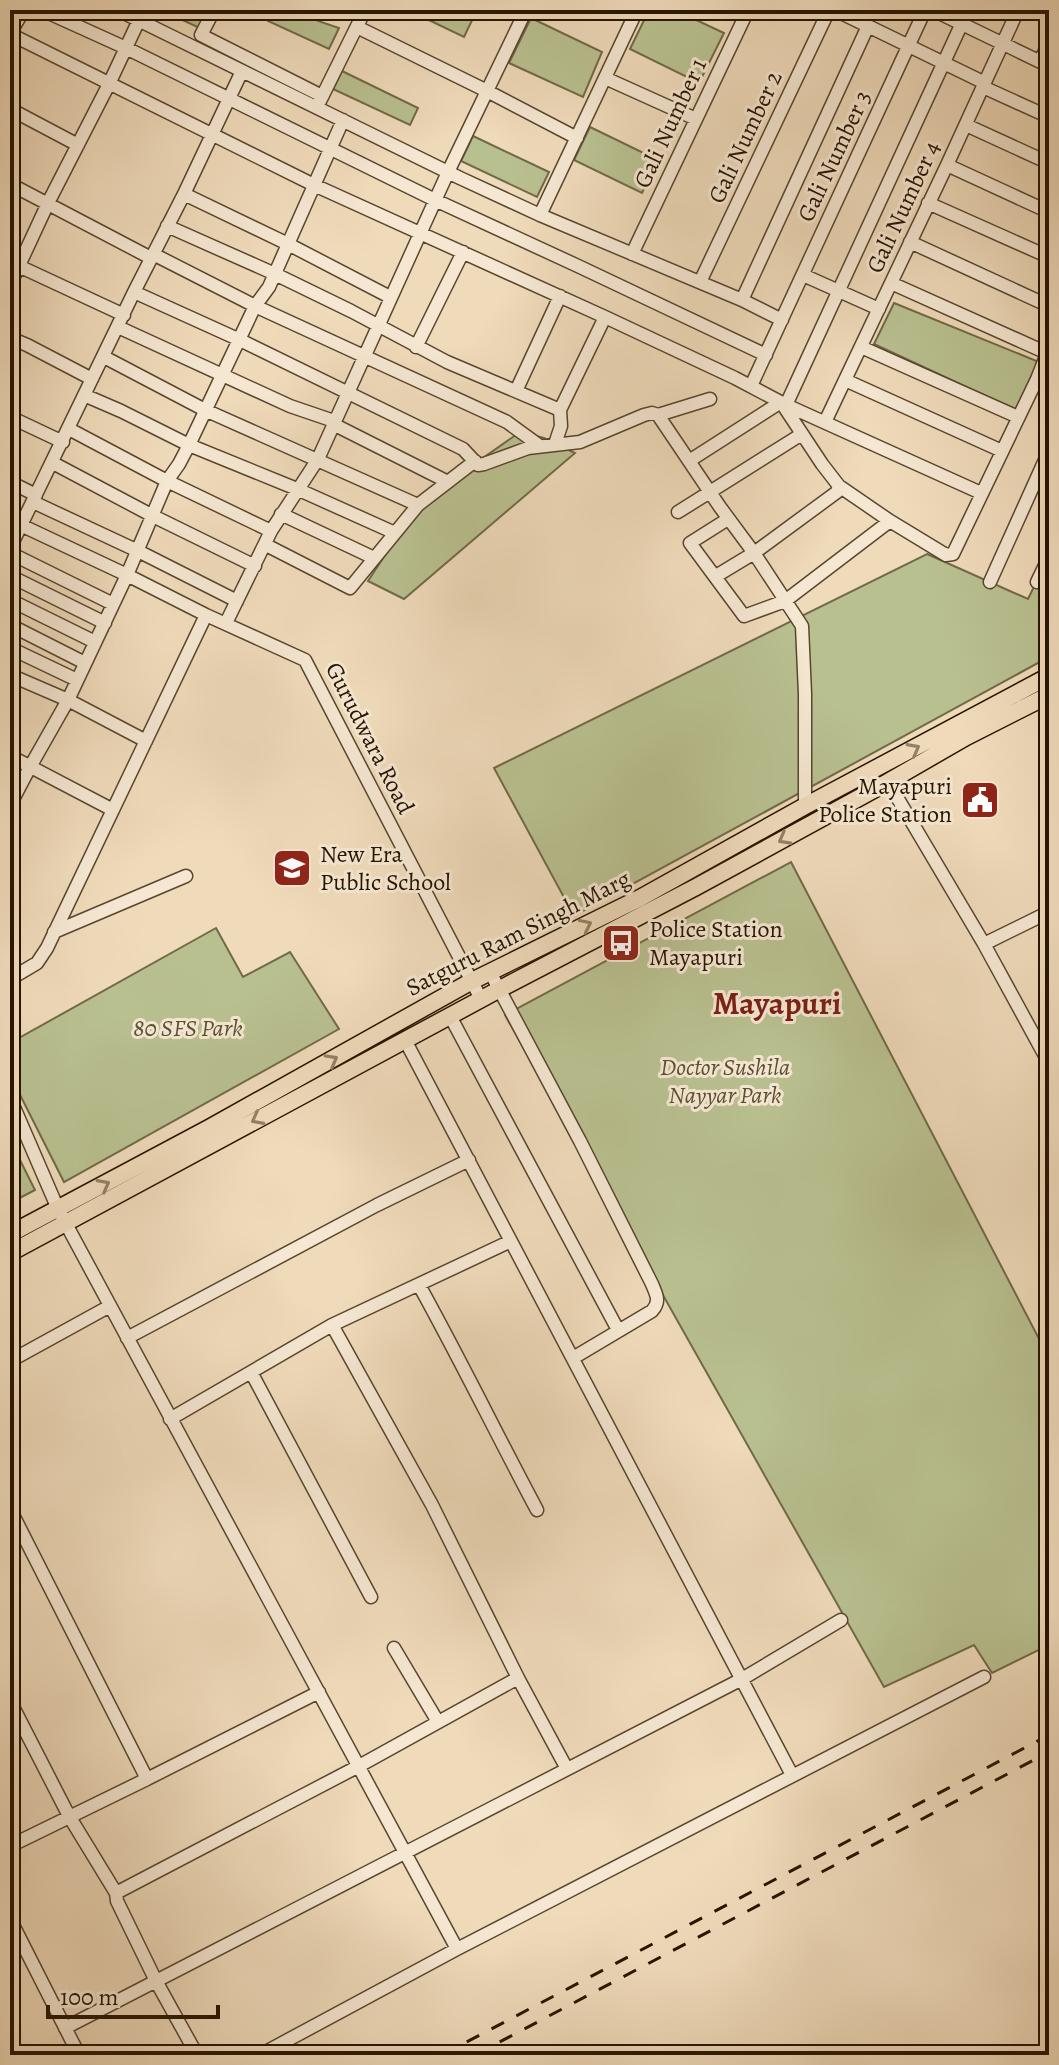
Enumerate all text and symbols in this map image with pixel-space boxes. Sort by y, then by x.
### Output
street label: Gali Number 1 [626,53,714,193]
street label: Gali Number 2 [700,66,790,208]
street label: Gali Number 3 [790,85,878,227]
street label: Gali Number 4 [858,136,948,278]
street label: Gurudwara Road [318,657,422,819]
one-way arrow [905,743,920,758]
place label: Mayapuri Police Station [818,770,952,830]
public building icon: Mayapuri Police Station [959,779,1001,821]
one-way arrow [778,829,792,845]
place label: New Era Public School [320,838,451,898]
school or university icon: New Era Public School [271,847,313,889]
street label: Satguru Ram Singh Marg [400,862,636,1004]
place label: Police Station Mayapuri [649,913,783,973]
one-way arrow [577,919,592,934]
bus stop icon: Police Station Mayapuri [600,922,642,964]
district label: Mayapuri [713,981,841,1025]
park label: 80 SFS Park [133,1012,243,1044]
park label: Doctor Sushila Nayyar Park [660,1051,790,1111]
one-way arrow [323,1054,337,1070]
one-way arrow [251,1109,266,1124]
one-way arrow [95,1179,110,1194]
scale bar [48,1969,218,2019]
text: 100 m [60,1981,119,2013]

